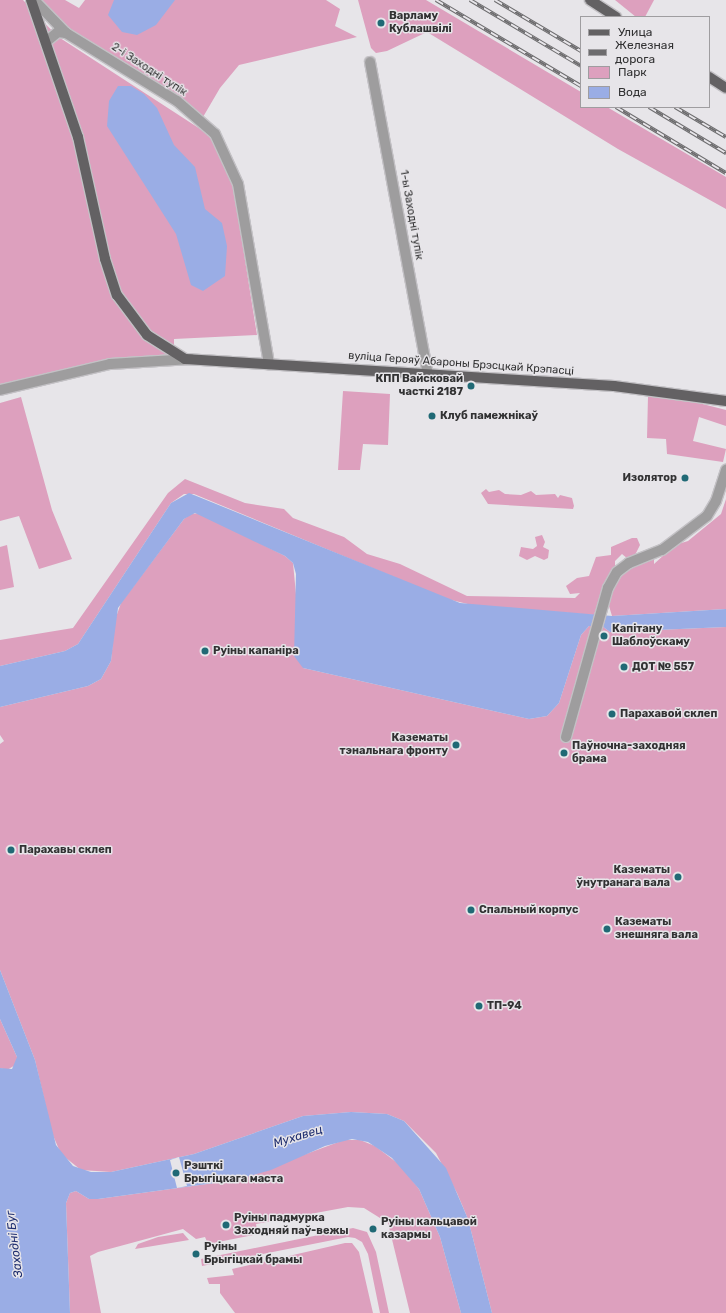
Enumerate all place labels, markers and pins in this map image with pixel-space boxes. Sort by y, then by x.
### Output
place label: Варламу Кублашвілі [389,10,452,36]
marker: Варламу Кублашвілі [376,18,386,28]
place label: КПП Вайсковай часткі 2187 [375,373,463,399]
marker: КПП Вайсковай часткі 2187 [466,381,476,391]
place label: Клуб памежнікаў [440,409,538,423]
marker: Клуб памежнікаў [427,411,437,421]
place label: Изолятор [622,471,677,485]
marker: Изолятор [680,473,690,483]
place label: Капітану Шаблоўскаму [612,623,690,649]
marker: Капітану Шаблоўскаму [599,631,609,641]
place label: Руіны капаніра [213,644,299,658]
marker: Руіны капаніра [200,646,210,656]
place label: ДОТ № 557 [632,660,694,674]
marker: ДОТ № 557 [619,662,629,672]
place label: Парахавой склеп [620,707,717,721]
marker: Парахавой склеп [607,709,617,719]
place label: Казематы тэнальнага фронту [339,732,448,758]
marker: Казематы тэнальнага фронту [451,740,461,750]
place label: Паўночна-заходняя брама [572,740,686,766]
marker: Паўночна-заходняя брама [559,748,569,758]
place label: Парахавы склеп [19,843,112,857]
marker: Парахавы склеп [6,845,16,855]
place label: Казематы ўнутранага вала [577,864,670,890]
marker: Казематы ўнутранага вала [673,872,683,882]
place label: Спальный корпус [479,903,578,917]
marker: Спальный корпус [466,905,476,915]
place label: Казематы знешняга вала [615,916,698,942]
marker: Казематы знешняга вала [602,924,612,934]
place label: ТП-94 [487,999,522,1013]
marker: ТП-94 [474,1001,484,1011]
place label: Рэшткі Брыгіцкага маста [184,1160,283,1186]
marker: Рэшткі Брыгіцкага маста [171,1168,181,1178]
place label: Руіны падмурка Заходняй паў-вежы [234,1212,349,1238]
place label: Руіны кальцавой казармы [381,1216,477,1242]
marker: Руіны падмурка Заходняй паў-вежы [221,1220,231,1230]
marker: Руіны кальцавой казармы [368,1224,378,1234]
place label: Руіны Брыгіцкай брамы [204,1241,302,1267]
marker: Руіны Брыгіцкай брамы [191,1249,201,1259]

